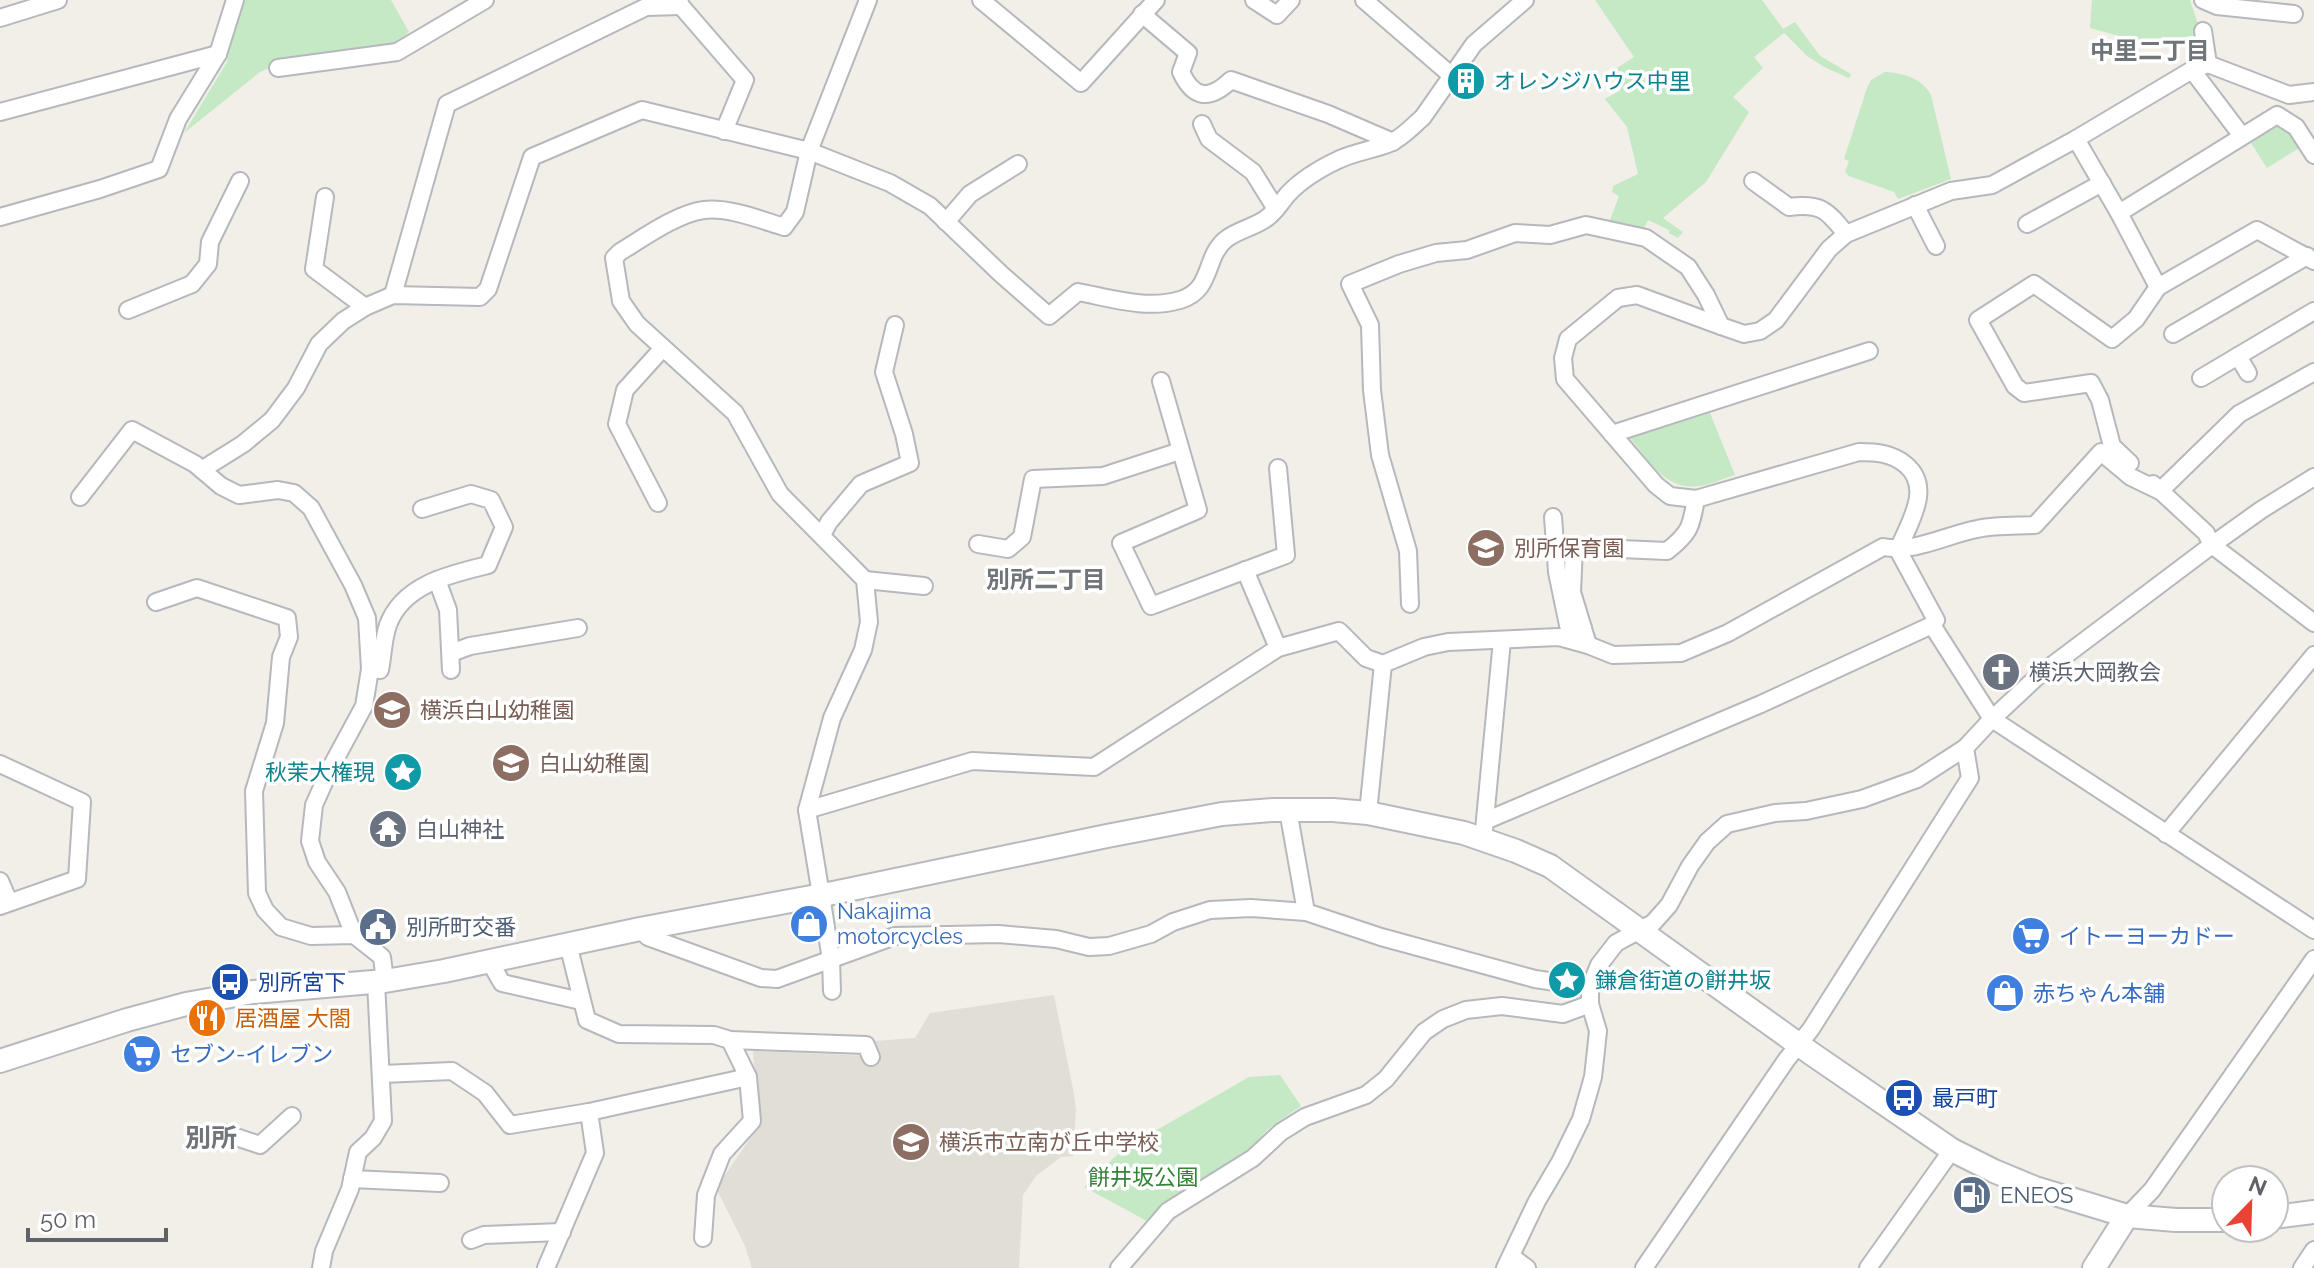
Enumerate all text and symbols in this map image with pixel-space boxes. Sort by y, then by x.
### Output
district label: 中里二丁目 [2090,36,2210,65]
building icon: オレンジハウス中里 [1445,60,1487,102]
place label: オレンジハウス中里 [1494,68,1691,94]
school or university icon: 別所保育園 [1465,527,1507,569]
place label: 別所保育園 [1514,535,1624,561]
district label: 別所二丁目 [986,565,1106,594]
church icon: 横浜大岡教会 [1980,651,2022,693]
place label: 横浜大岡教会 [2029,659,2161,685]
school or university icon: 横浜白山幼稚園 [371,689,413,731]
place label: 横浜白山幼稚園 [420,697,574,723]
school or university icon: 白山幼稚園 [490,742,532,784]
place label: 白山幼稚園 [539,750,649,776]
place icon: 秋茉大権現 [382,751,424,793]
place label: 秋茉大権現 [265,759,375,785]
temple icon: 白山神社 [367,808,409,850]
place label: 白山神社 [416,816,504,842]
place label: Nakajima motorcycles [837,898,963,949]
shop icon: Nakajima motorcycles [788,903,830,945]
public building icon: 別所町交番 [357,906,399,948]
place label: 別所町交番 [406,914,516,940]
supermarket icon: イトーヨーカドー [2010,915,2052,957]
place label: イトーヨーカドー [2059,923,2235,949]
place icon: 鎌倉街道の餅井坂 [1546,959,1588,1001]
bus stop icon: 別所宮下 [209,961,251,1003]
place label: 鎌倉街道の餅井坂 [1595,967,1771,993]
place label: 別所宮下 [258,969,346,995]
shop icon: 赤ちゃん本舗 [1984,972,2026,1014]
place label: 赤ちゃん本舗 [2033,980,2165,1006]
restaurant icon: 居酒屋 大閤 [186,997,228,1039]
place label: 居酒屋 大閤 [235,1005,351,1031]
supermarket icon: セブン-イレブン [121,1033,163,1075]
place label: セブン-イレブン [170,1041,333,1067]
bus stop icon: 最戸町 [1883,1077,1925,1119]
place label: 最戸町 [1932,1085,1998,1111]
school or university icon: 横浜市立南が丘中学校 [890,1121,932,1163]
district label: 別所 [185,1123,237,1153]
place label: 横浜市立南が丘中学校 [939,1129,1159,1155]
park label: 餅井坂公園 [1088,1164,1198,1190]
north arrow [2210,1164,2290,1244]
text: N [2245,1170,2271,1201]
fuel station icon: ENEOS [1951,1174,1993,1216]
place label: ENEOS [2000,1182,2073,1208]
scale bar [28,1192,166,1242]
text: 50 m [40,1205,96,1234]

